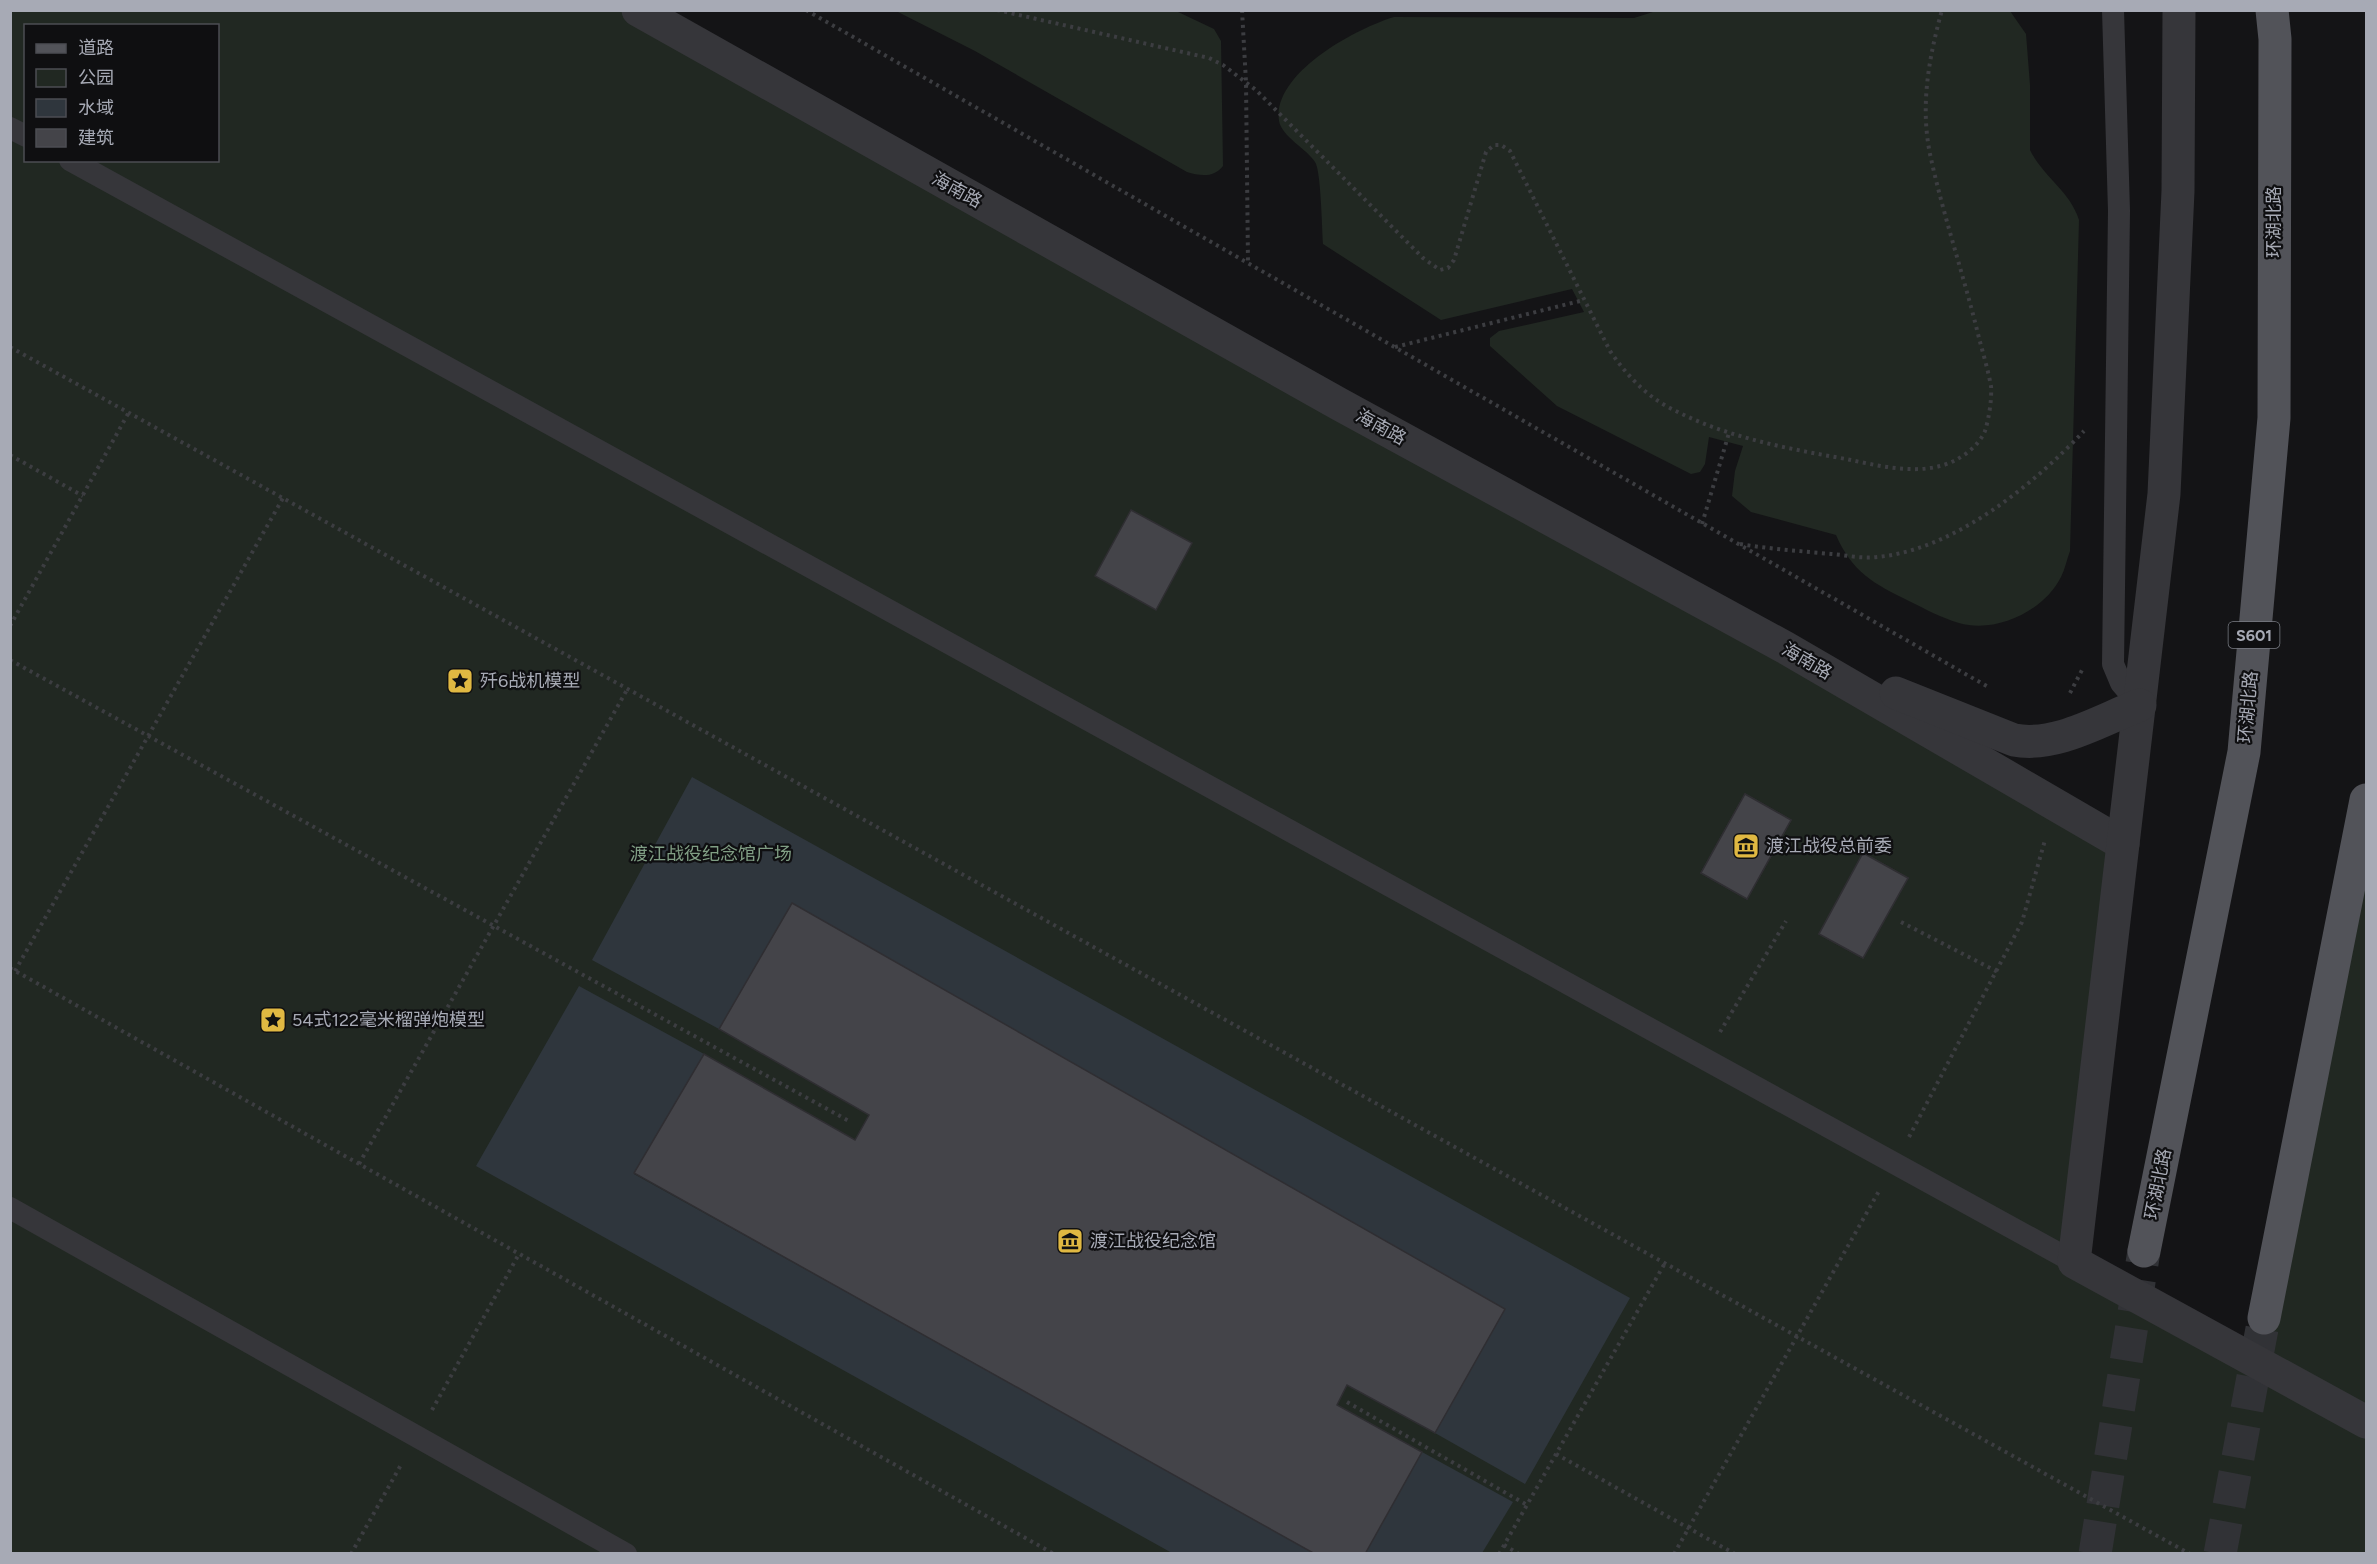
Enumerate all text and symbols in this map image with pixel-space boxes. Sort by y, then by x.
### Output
legend [24,24,219,162]
text: 道路 [78,37,114,59]
text: 公园 [78,67,114,89]
text: 水域 [78,97,114,119]
text: 建筑 [78,127,114,149]
street label: 海南路 [928,167,986,213]
street label: 环湖北路 [2263,186,2285,258]
street label: 海南路 [1352,404,1410,450]
road number: S601 [2228,622,2280,648]
street label: 海南路 [1778,638,1836,684]
place icon: 歼6战机模型 [445,666,475,696]
place label: 歼6战机模型 [480,670,580,692]
street label: 环湖北路 [2234,670,2262,744]
museum icon: 渡江战役总前委 [1731,831,1761,861]
place label: 渡江战役总前委 [1766,835,1892,857]
park label: 渡江战役纪念馆广场 [630,843,792,865]
place icon: 54式122毫米榴弹炮模型 [258,1005,288,1035]
place label: 54式122毫米榴弹炮模型 [292,1009,485,1031]
street label: 环湖北路 [2140,1147,2176,1221]
museum icon: 渡江战役纪念馆 [1055,1226,1085,1256]
place label: 渡江战役纪念馆 [1090,1230,1216,1252]

